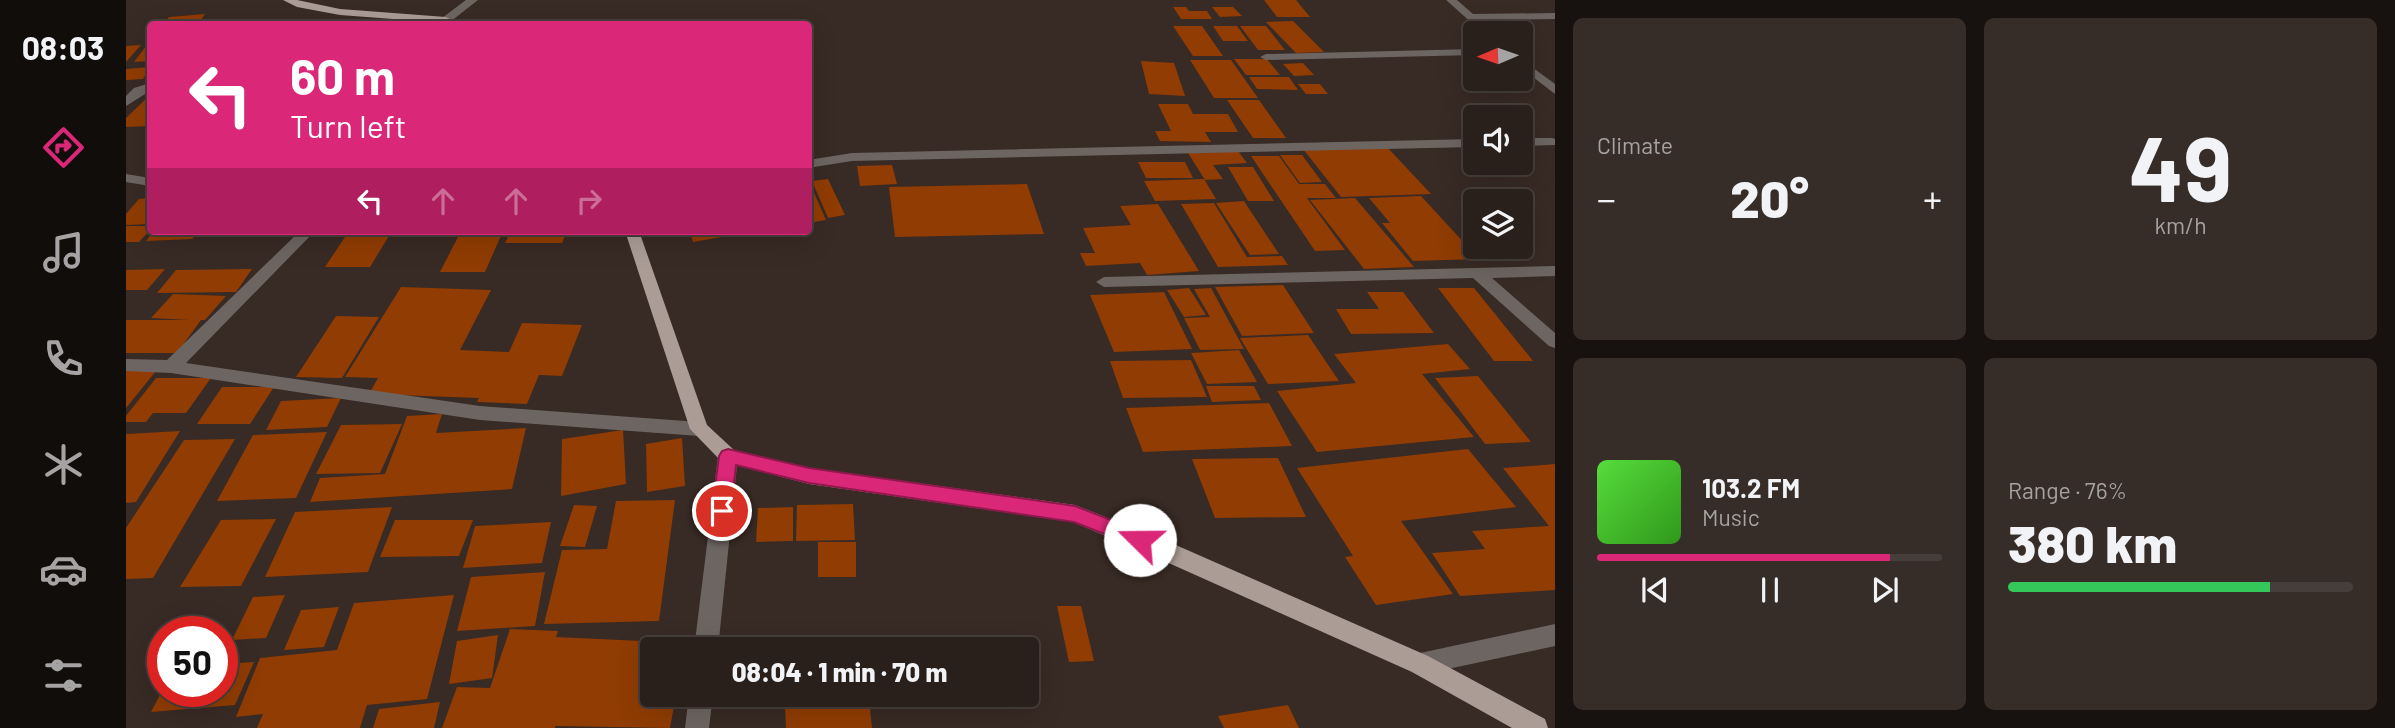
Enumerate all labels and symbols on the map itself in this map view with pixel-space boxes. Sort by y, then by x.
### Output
north arrow [1463,21,1533,91]
pin [692,481,752,541]
position arrow [1103,503,1177,577]
speed limit sign: 50 [147,616,238,707]

